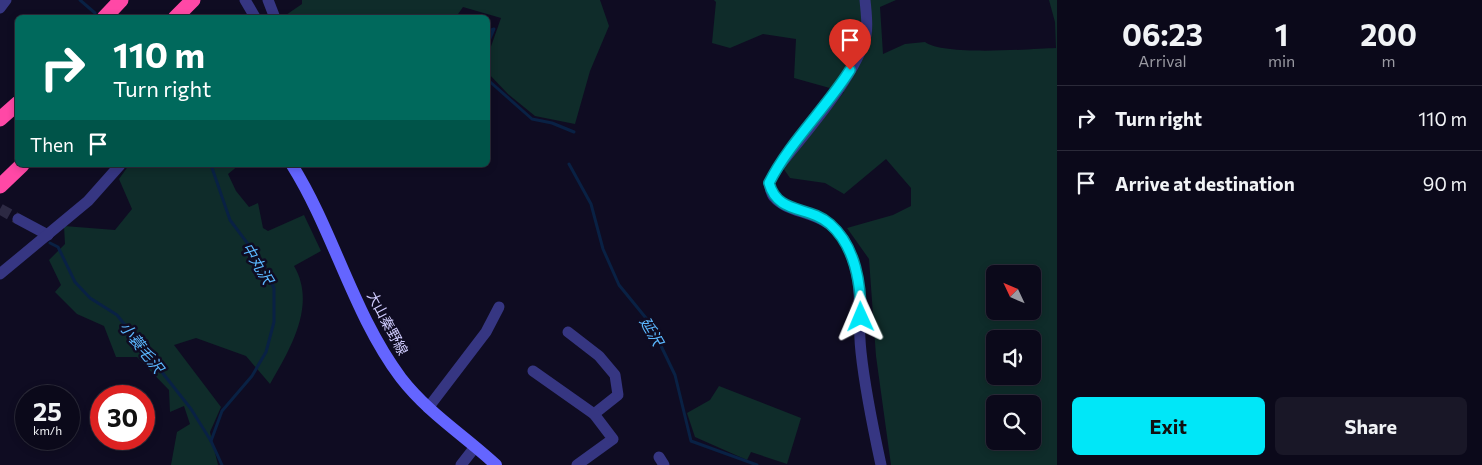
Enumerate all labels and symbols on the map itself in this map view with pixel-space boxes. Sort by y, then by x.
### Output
pin [829,19,871,70]
water label: 中丸沢 [239,239,278,289]
north arrow [986,265,1041,320]
street label: 大山秦野線 [364,288,412,358]
position arrow [834,290,886,342]
water label: 延沢 [637,314,668,350]
water label: 小蓑毛沢 [116,318,169,378]
speed limit sign: 30 [90,385,155,450]

